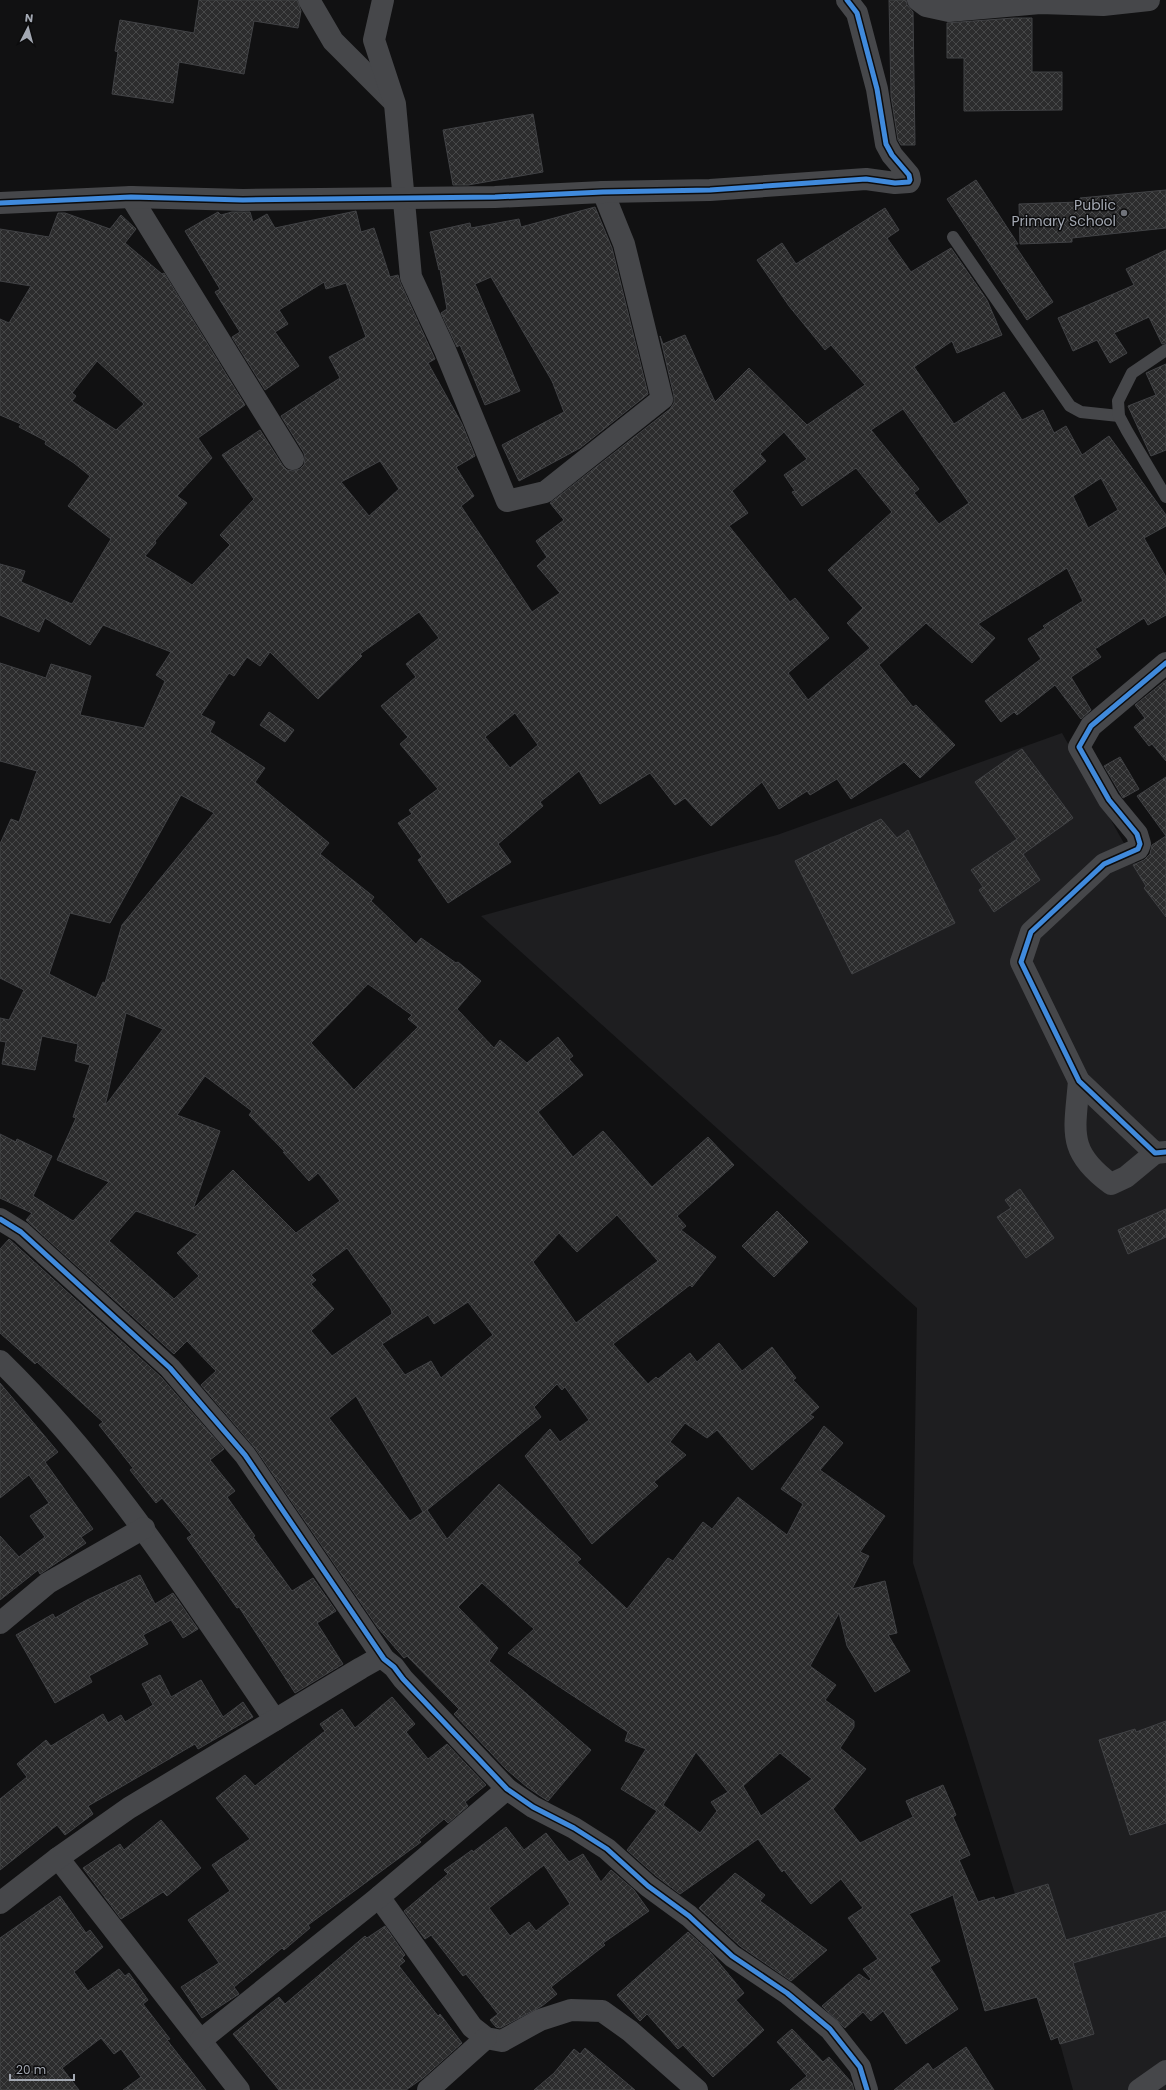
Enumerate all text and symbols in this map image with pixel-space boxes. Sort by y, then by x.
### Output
north arrow [8,8,48,48]
text: N [24,10,34,26]
place label: Public Primary School [1011,195,1116,231]
marker: Public Primary School [1119,208,1129,218]
scale bar [10,2056,74,2082]
text: 20 m [16,2061,46,2078]

